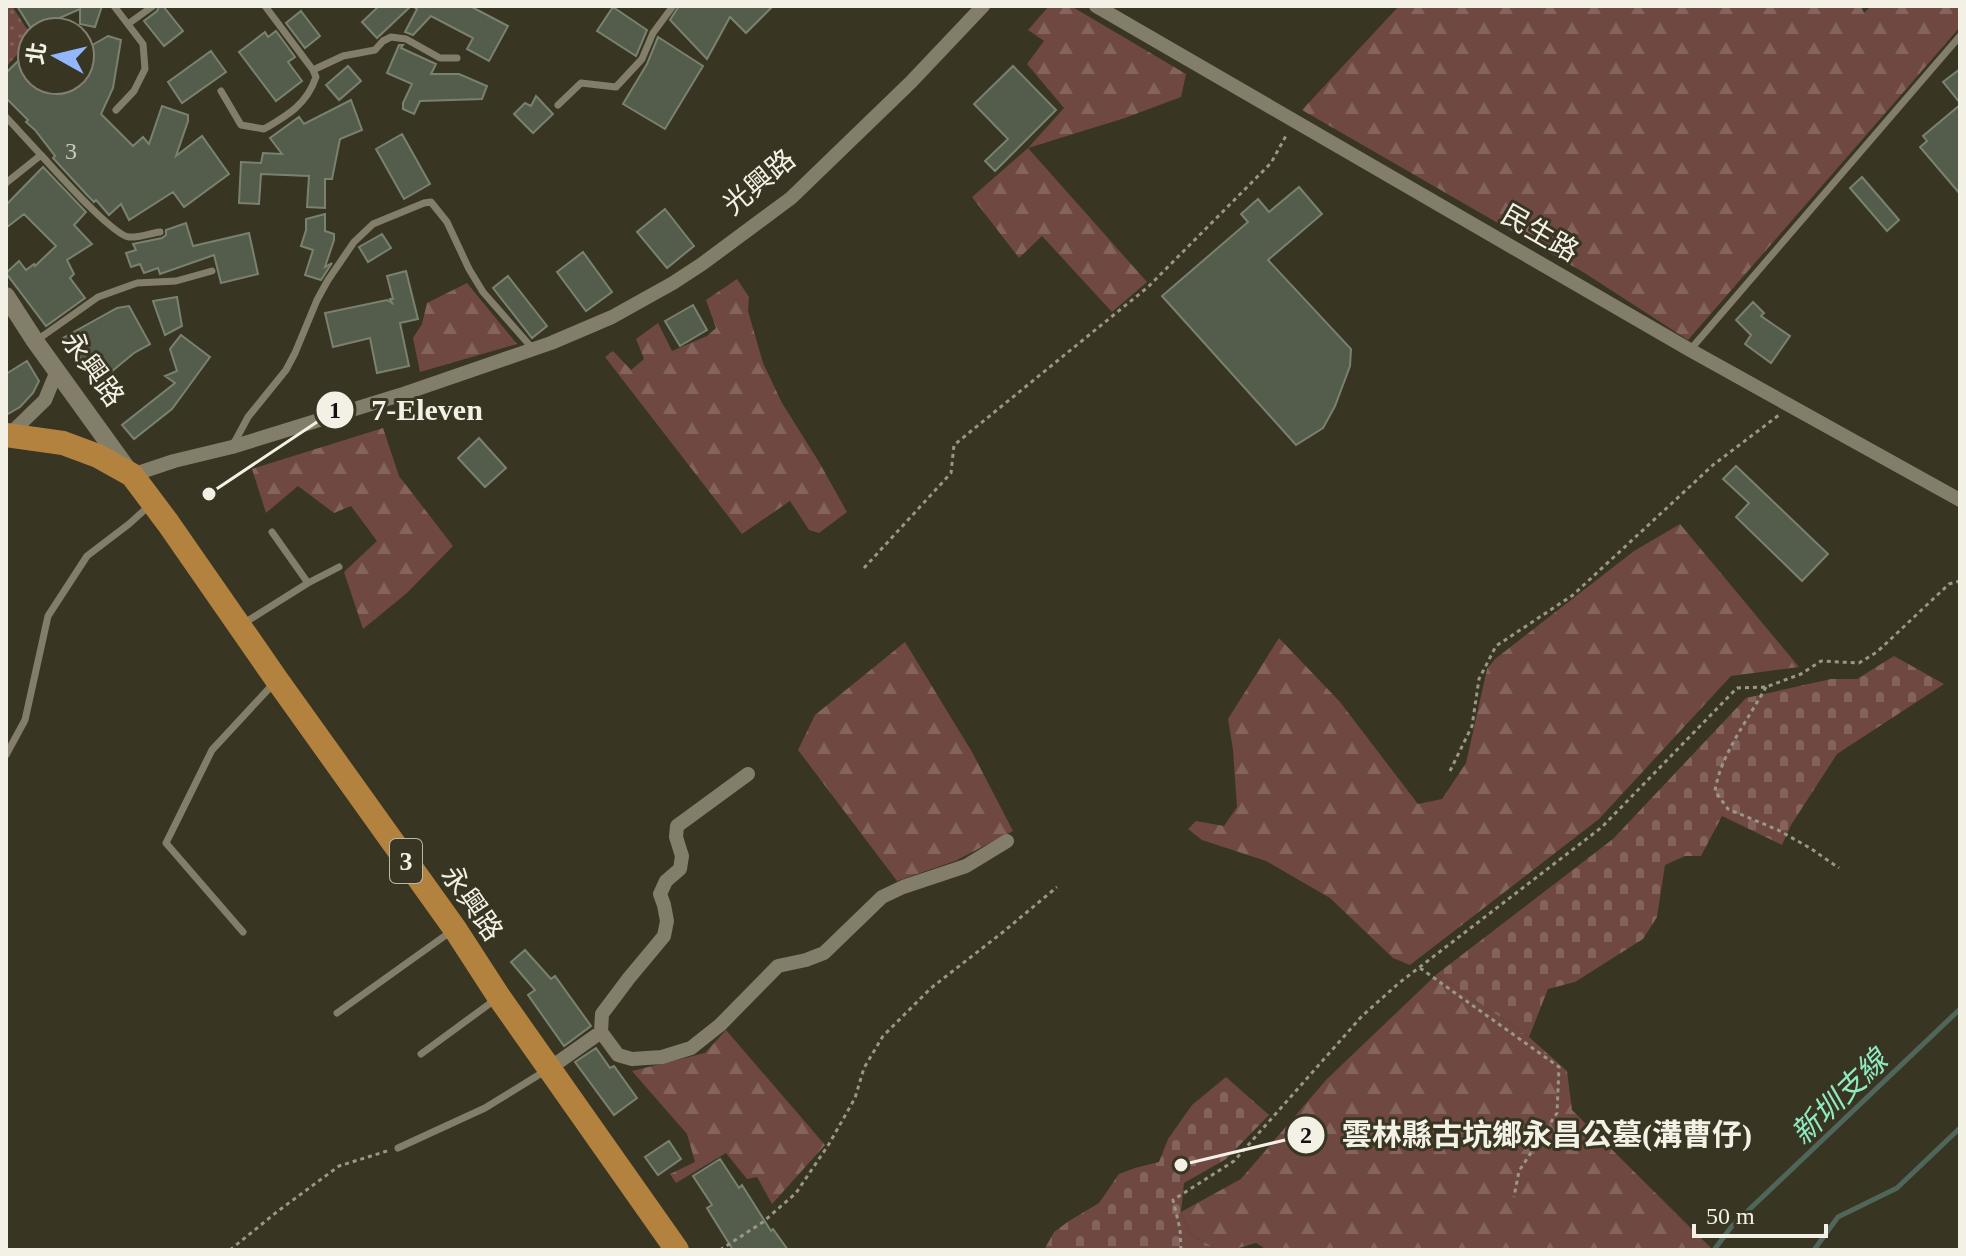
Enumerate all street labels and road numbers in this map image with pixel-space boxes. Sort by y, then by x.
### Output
street label: 光興路 [717,143,801,221]
street label: 民生路 [1496,199,1584,267]
street label: 永興路 [56,326,130,412]
road number: 3 [390,839,422,883]
street label: 永興路 [435,860,509,946]

